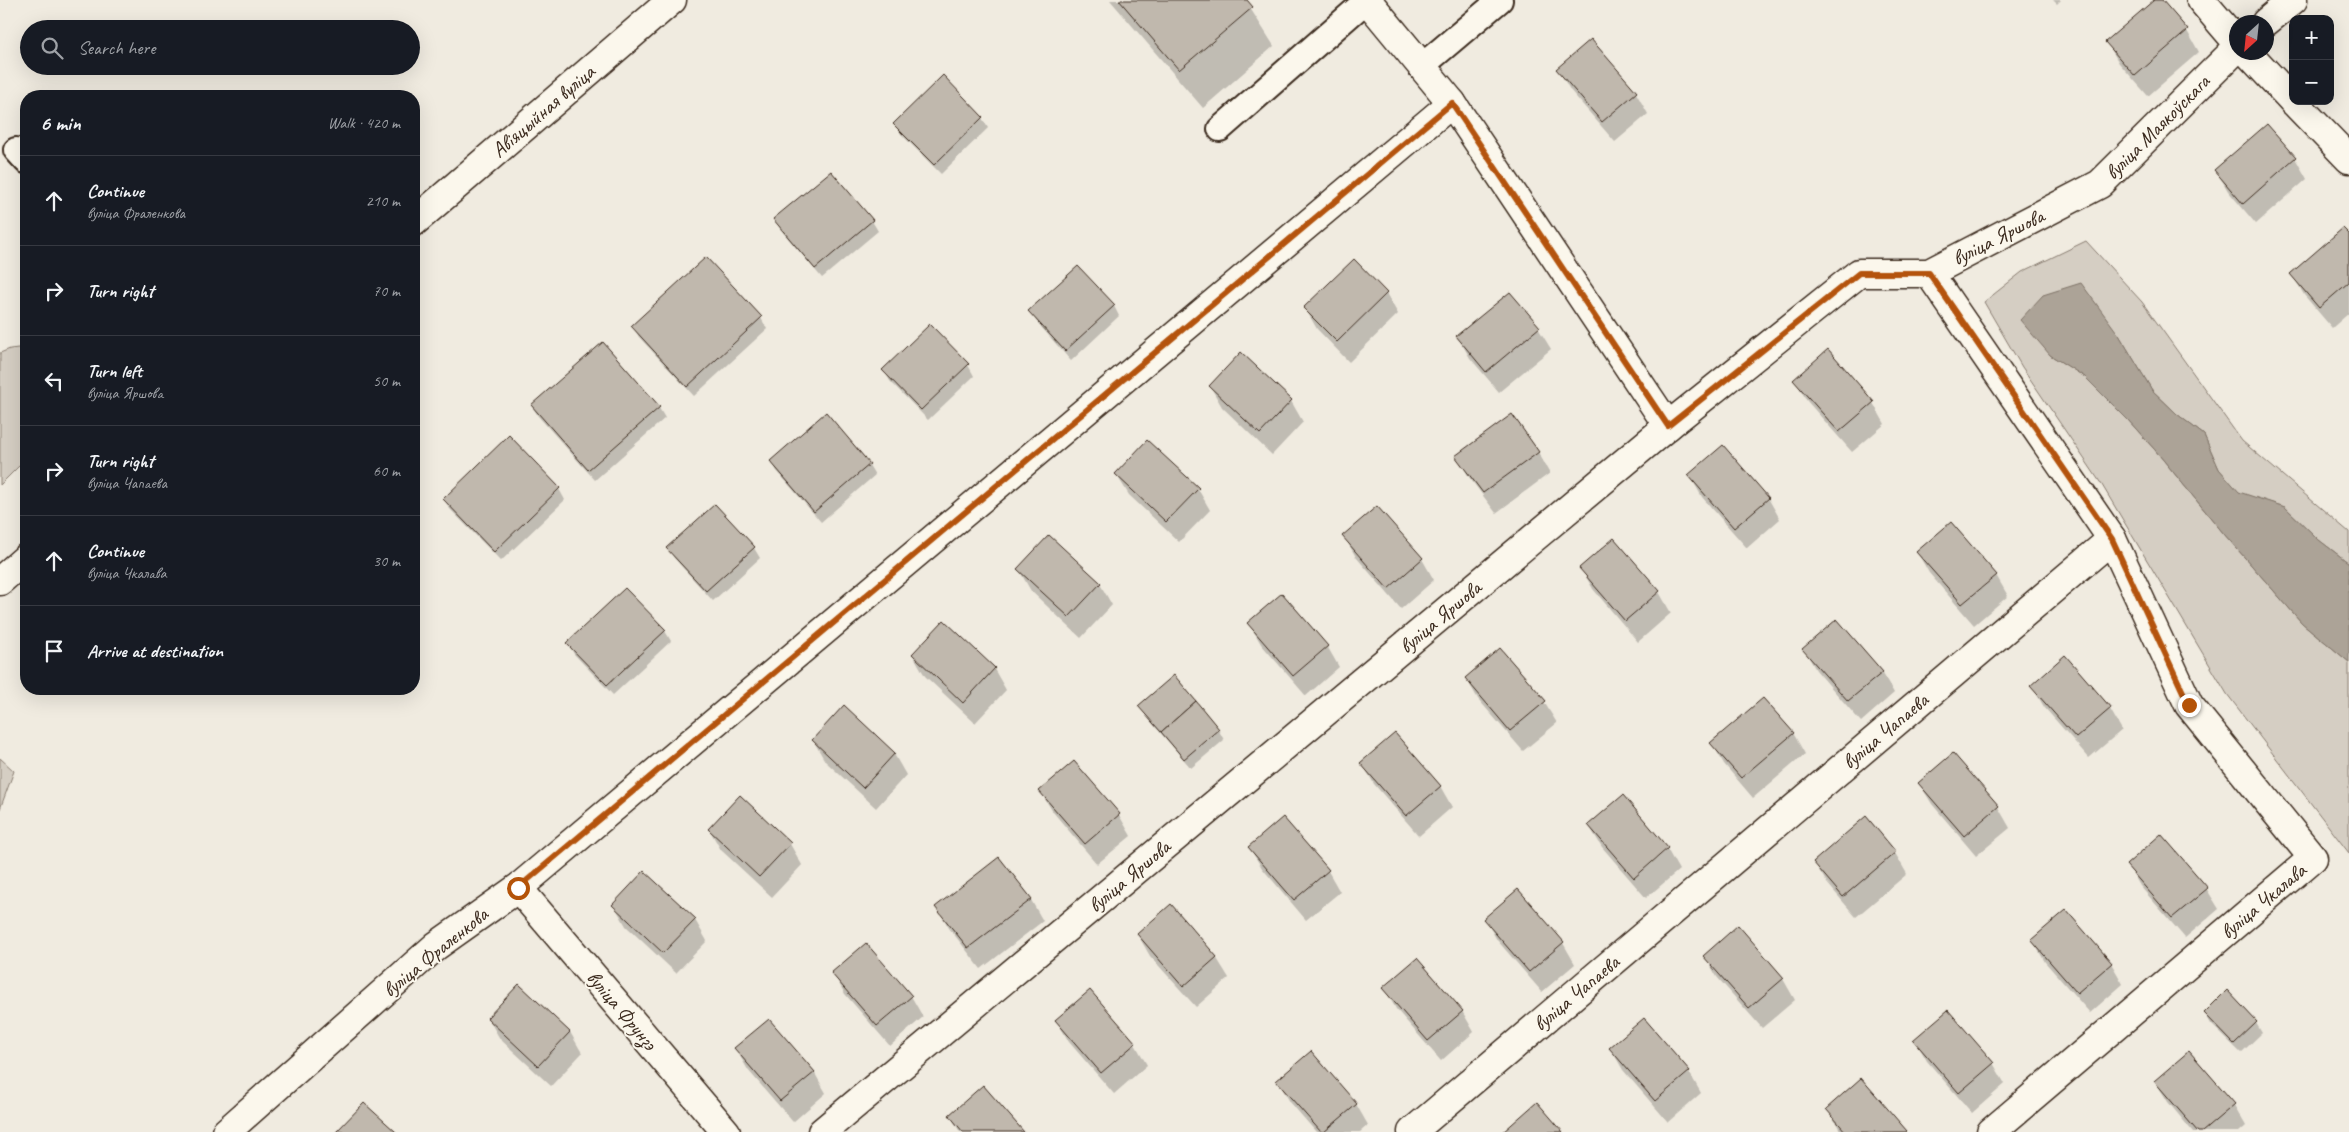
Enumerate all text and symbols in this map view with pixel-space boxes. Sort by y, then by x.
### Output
north arrow [2229,15,2274,60]
map controls [2289,15,2334,105]
button: + [2289,15,2334,60]
search box [20,20,420,75]
icon: search [38,34,66,62]
text: Search here [78,36,155,60]
street label: Авіяцыйная вуліца [486,58,601,163]
button: − [2289,60,2334,105]
street label: вуліца Маякоўскага [2099,68,2216,185]
text: 6 min [40,110,81,136]
text: Walk · 420 m [328,113,400,133]
text: Continue [87,179,144,203]
icon: ahead [40,187,68,215]
text: 210 m [366,191,400,211]
street label: вуліца Яршова [1948,202,2050,271]
text: вуліца Фраленкова [87,203,185,223]
icon: right [40,277,68,305]
text: Turn right [87,279,154,303]
text: 70 m [373,281,400,301]
text: Turn left [87,359,142,383]
icon: left [40,367,68,395]
text: 50 m [373,371,400,391]
text: вуліца Яршова [87,383,163,403]
text: Turn right [87,449,154,473]
icon: right [40,457,68,485]
text: 60 m [373,461,400,481]
text: вуліца Чапаева [87,473,167,493]
text: Continue [87,539,144,563]
icon: ahead [40,547,68,575]
text: 30 m [373,551,400,571]
text: вуліца Чкалава [87,563,167,583]
street label: вуліца Яршова [1393,573,1488,659]
icon: arrive [40,637,68,665]
text: Arrive at destination [87,639,223,663]
street label: вуліца Чапаева [1836,686,1935,775]
route end [2178,694,2201,717]
street label: вуліца Яршова [1082,832,1177,918]
street label: вуліца Чкалава [2215,856,2313,945]
route start [507,877,530,900]
street label: вуліца Фраленкова [377,900,494,1003]
street label: вуліца Чапаева [1527,948,1626,1037]
street label: вуліца Фрунзэ [580,965,664,1057]

